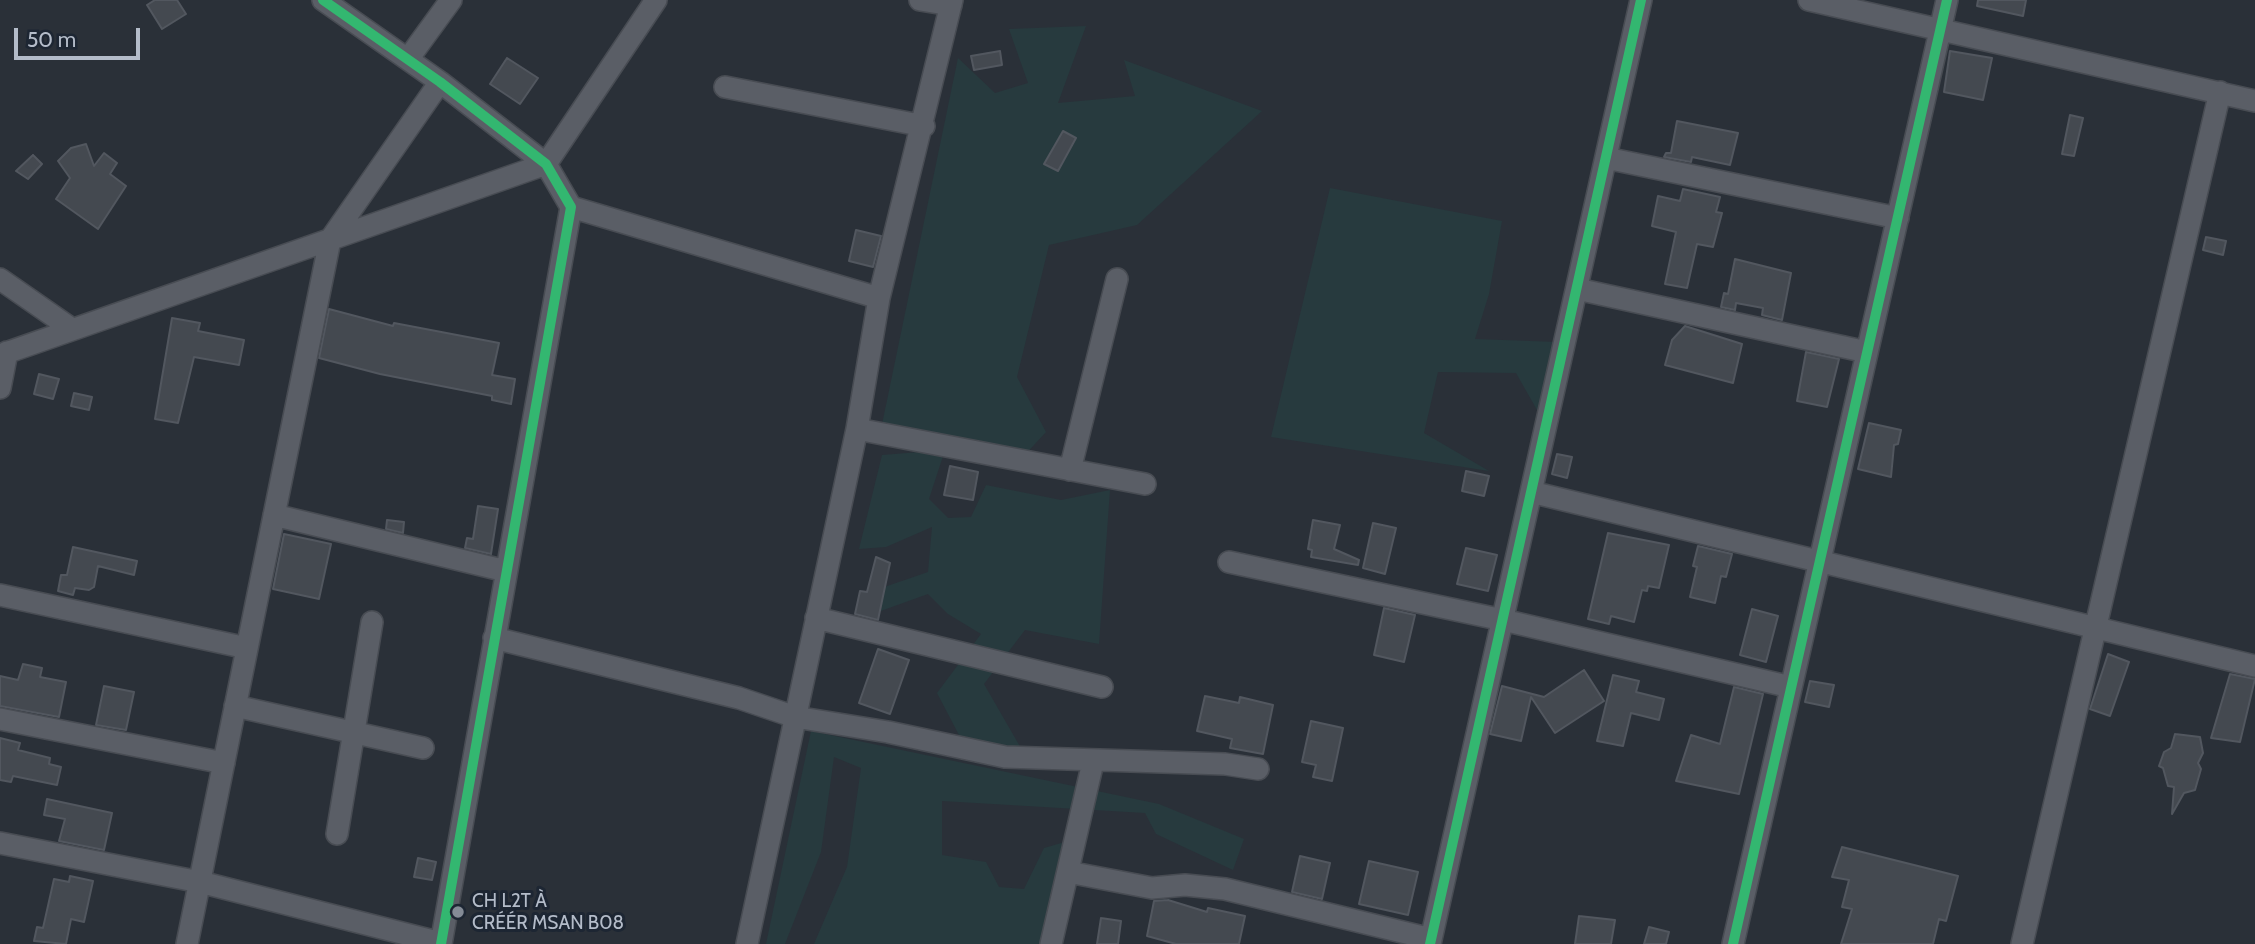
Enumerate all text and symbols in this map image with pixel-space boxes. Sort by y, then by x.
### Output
scale bar [18,14,144,58]
text: 50 m [27,27,76,52]
place label: CH L2T À CRÉÉR MSAN B08 [472,890,624,934]
marker: CH L2T À CRÉÉR MSAN B08 [450,904,466,920]

